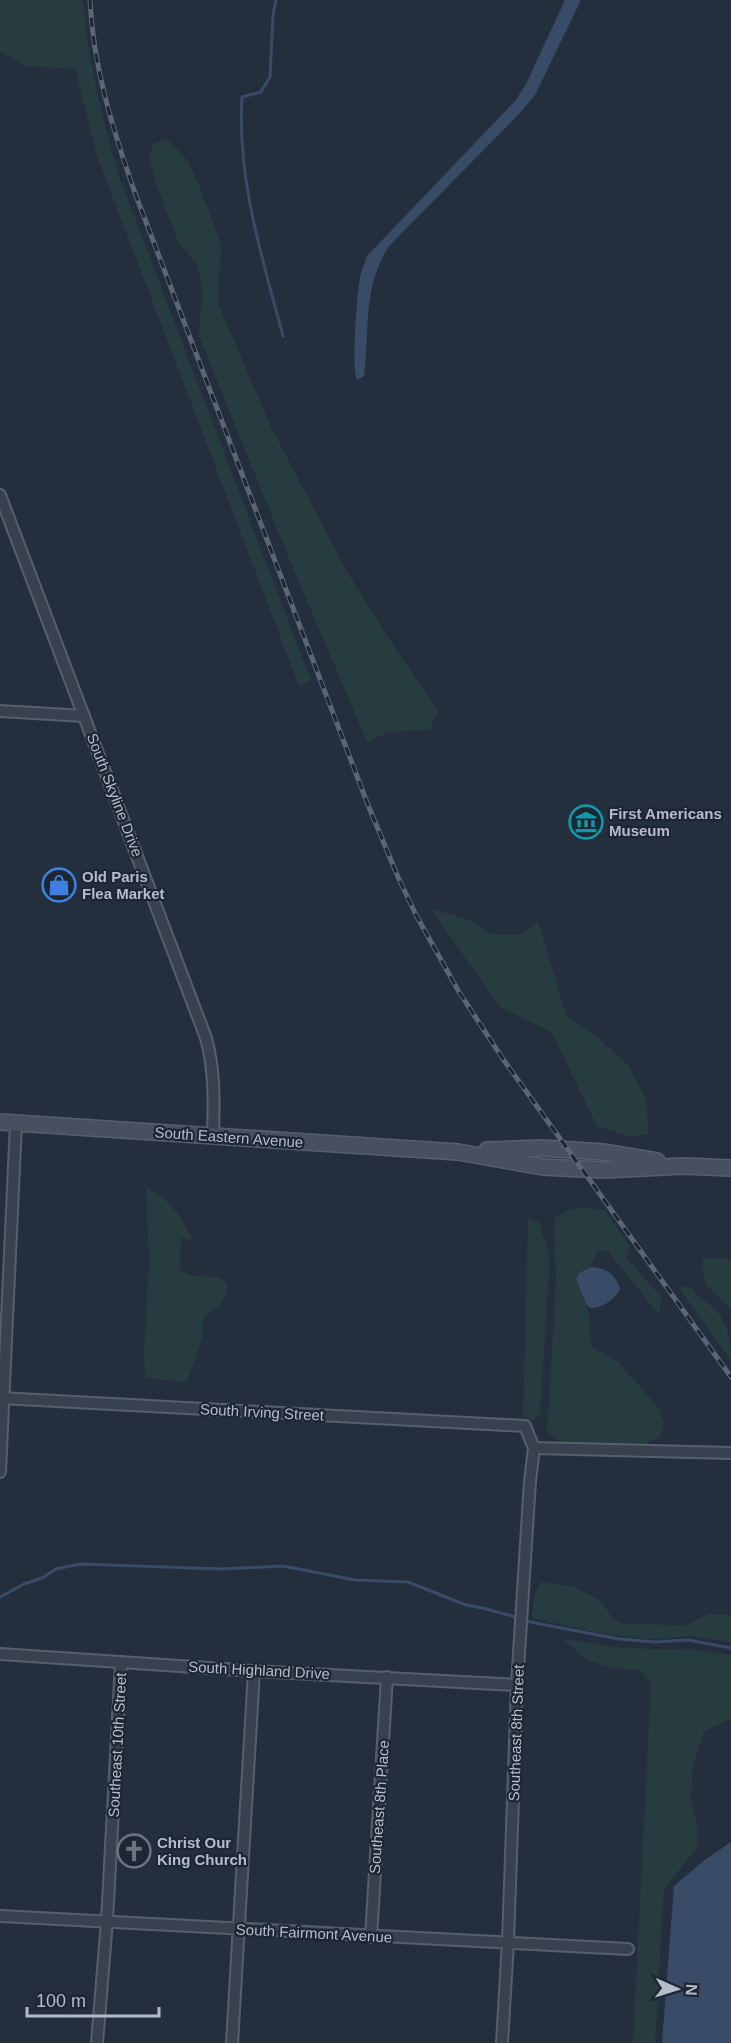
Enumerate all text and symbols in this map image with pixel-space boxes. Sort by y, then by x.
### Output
street label: South Skyline Drive [84,731,146,859]
museum icon: First Americans Museum [568,804,604,840]
place label: First Americans Museum [609,805,722,839]
shop icon: Old Paris Flea Market [41,867,77,903]
place label: Old Paris Flea Market [82,868,165,902]
street label: South Eastern Avenue [154,1123,304,1151]
street label: South Irving Street [200,1400,325,1424]
street label: South Highland Drive [188,1658,330,1682]
street label: Southeast 8th Street [505,1664,527,1802]
street label: Southeast 10th Street [105,1671,129,1818]
street label: Southeast 8th Place [366,1739,392,1875]
church icon: Christ Our King Church [116,1833,152,1869]
place label: Christ Our King Church [157,1834,247,1868]
street label: South Fairmont Avenue [235,1920,393,1946]
north arrow [647,1959,707,2019]
scale bar [27,1980,159,2018]
text: N [683,1984,700,1996]
text: 100 m [36,1991,86,2011]

